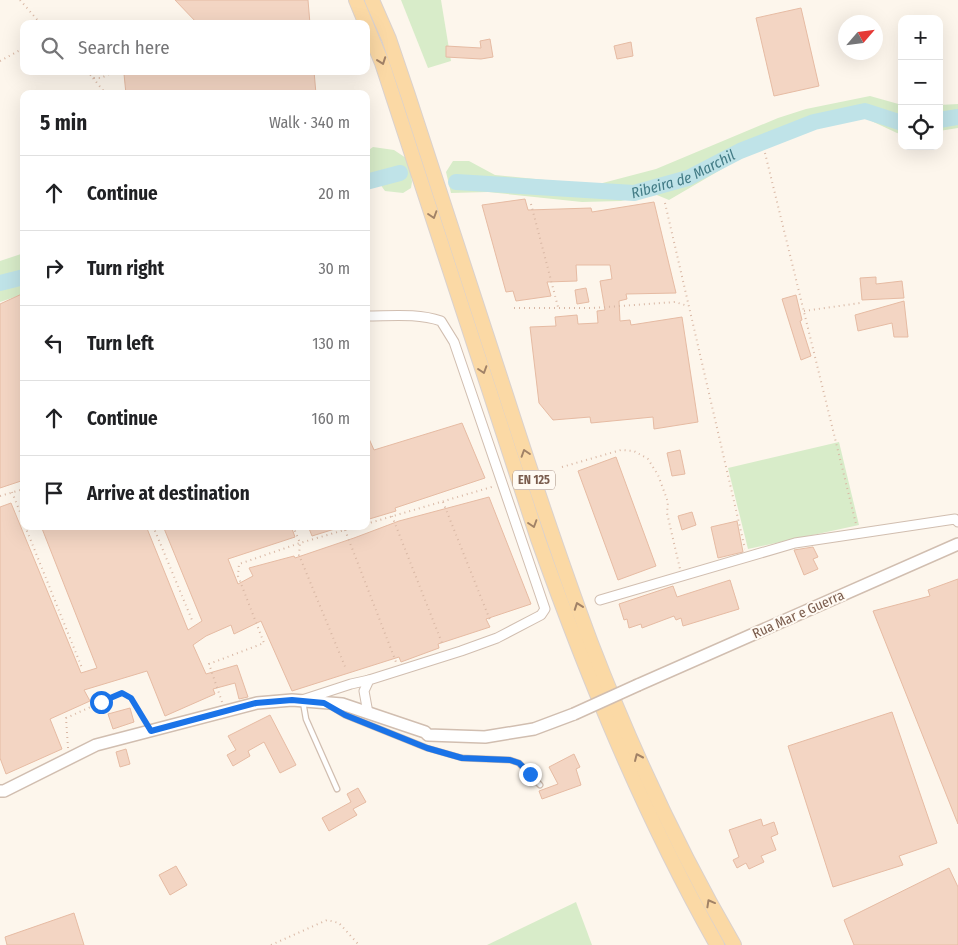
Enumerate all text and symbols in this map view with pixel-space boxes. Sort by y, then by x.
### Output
north arrow [838,15,883,60]
map controls [898,15,943,150]
button: + [898,15,943,60]
search box [20,20,370,75]
icon: search [38,34,66,62]
text: Search here [78,36,170,59]
one-way arrow [375,56,386,65]
button: − [898,60,943,105]
button: locate [898,105,943,150]
text: 5 min [40,110,87,136]
text: Walk · 340 m [269,113,350,132]
water label: Ribeira de Marchil [629,146,738,202]
icon: ahead [40,179,68,207]
text: Continue [87,182,158,205]
text: 20 m [319,184,350,203]
one-way arrow [427,211,437,219]
icon: right [40,254,68,282]
text: Turn right [87,257,164,280]
text: 30 m [318,259,350,278]
icon: left [40,329,68,357]
text: Turn left [87,332,154,355]
text: 130 m [312,334,350,353]
one-way arrow [477,365,487,373]
icon: ahead [40,404,68,432]
text: Continue [87,407,158,430]
text: 160 m [311,409,350,428]
one-way arrow [520,449,530,457]
road number: EN 125 [513,470,555,490]
icon: arrive [40,479,68,507]
text: Arrive at destination [87,482,250,505]
one-way arrow [528,520,538,528]
street label: Rua Mar e Guerra [750,587,847,642]
one-way arrow [574,602,584,611]
route start [90,691,113,714]
one-way arrow [634,753,645,762]
route end [519,763,542,786]
one-way arrow [706,899,716,908]

